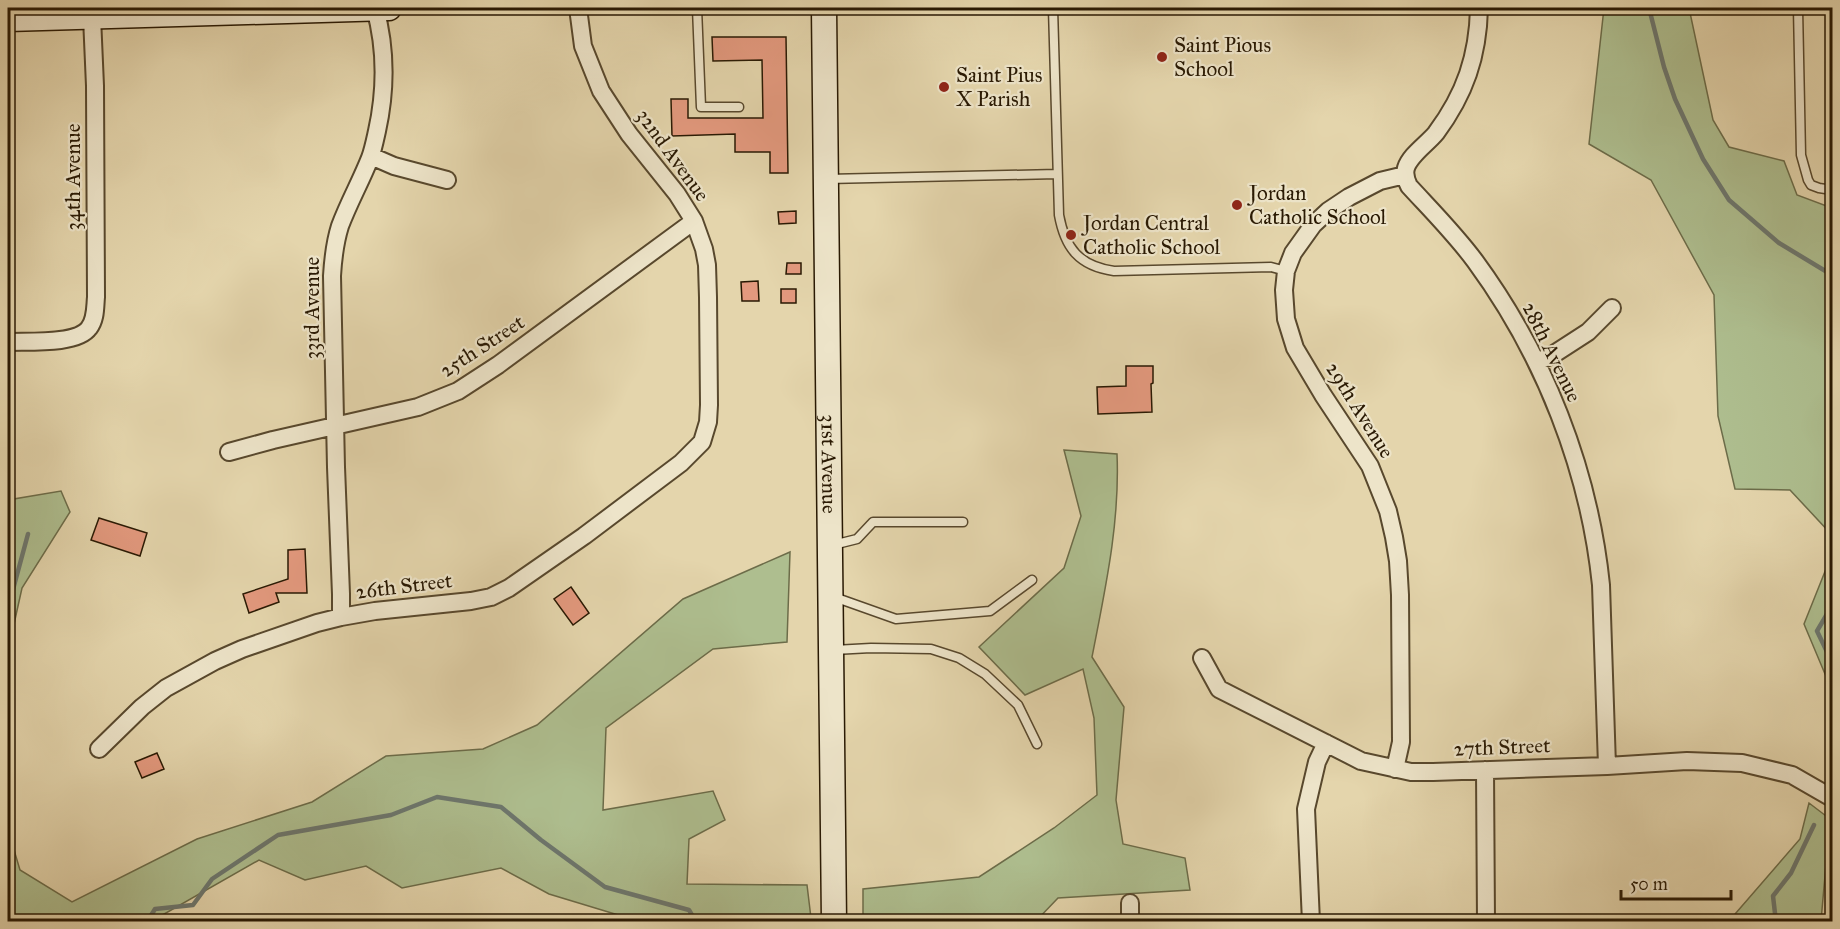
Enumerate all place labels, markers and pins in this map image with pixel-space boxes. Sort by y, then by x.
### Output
place label: Saint Pious School [1174,32,1271,82]
marker: Saint Pious School [1155,50,1169,64]
place label: Saint Pius X Parish [956,62,1042,112]
marker: Saint Pius X Parish [937,80,951,94]
place label: Jordan Catholic School [1247,180,1387,230]
marker: Jordan Catholic School [1230,198,1244,212]
place label: Jordan Central Catholic School [1081,210,1221,260]
marker: Jordan Central Catholic School [1064,228,1078,242]

